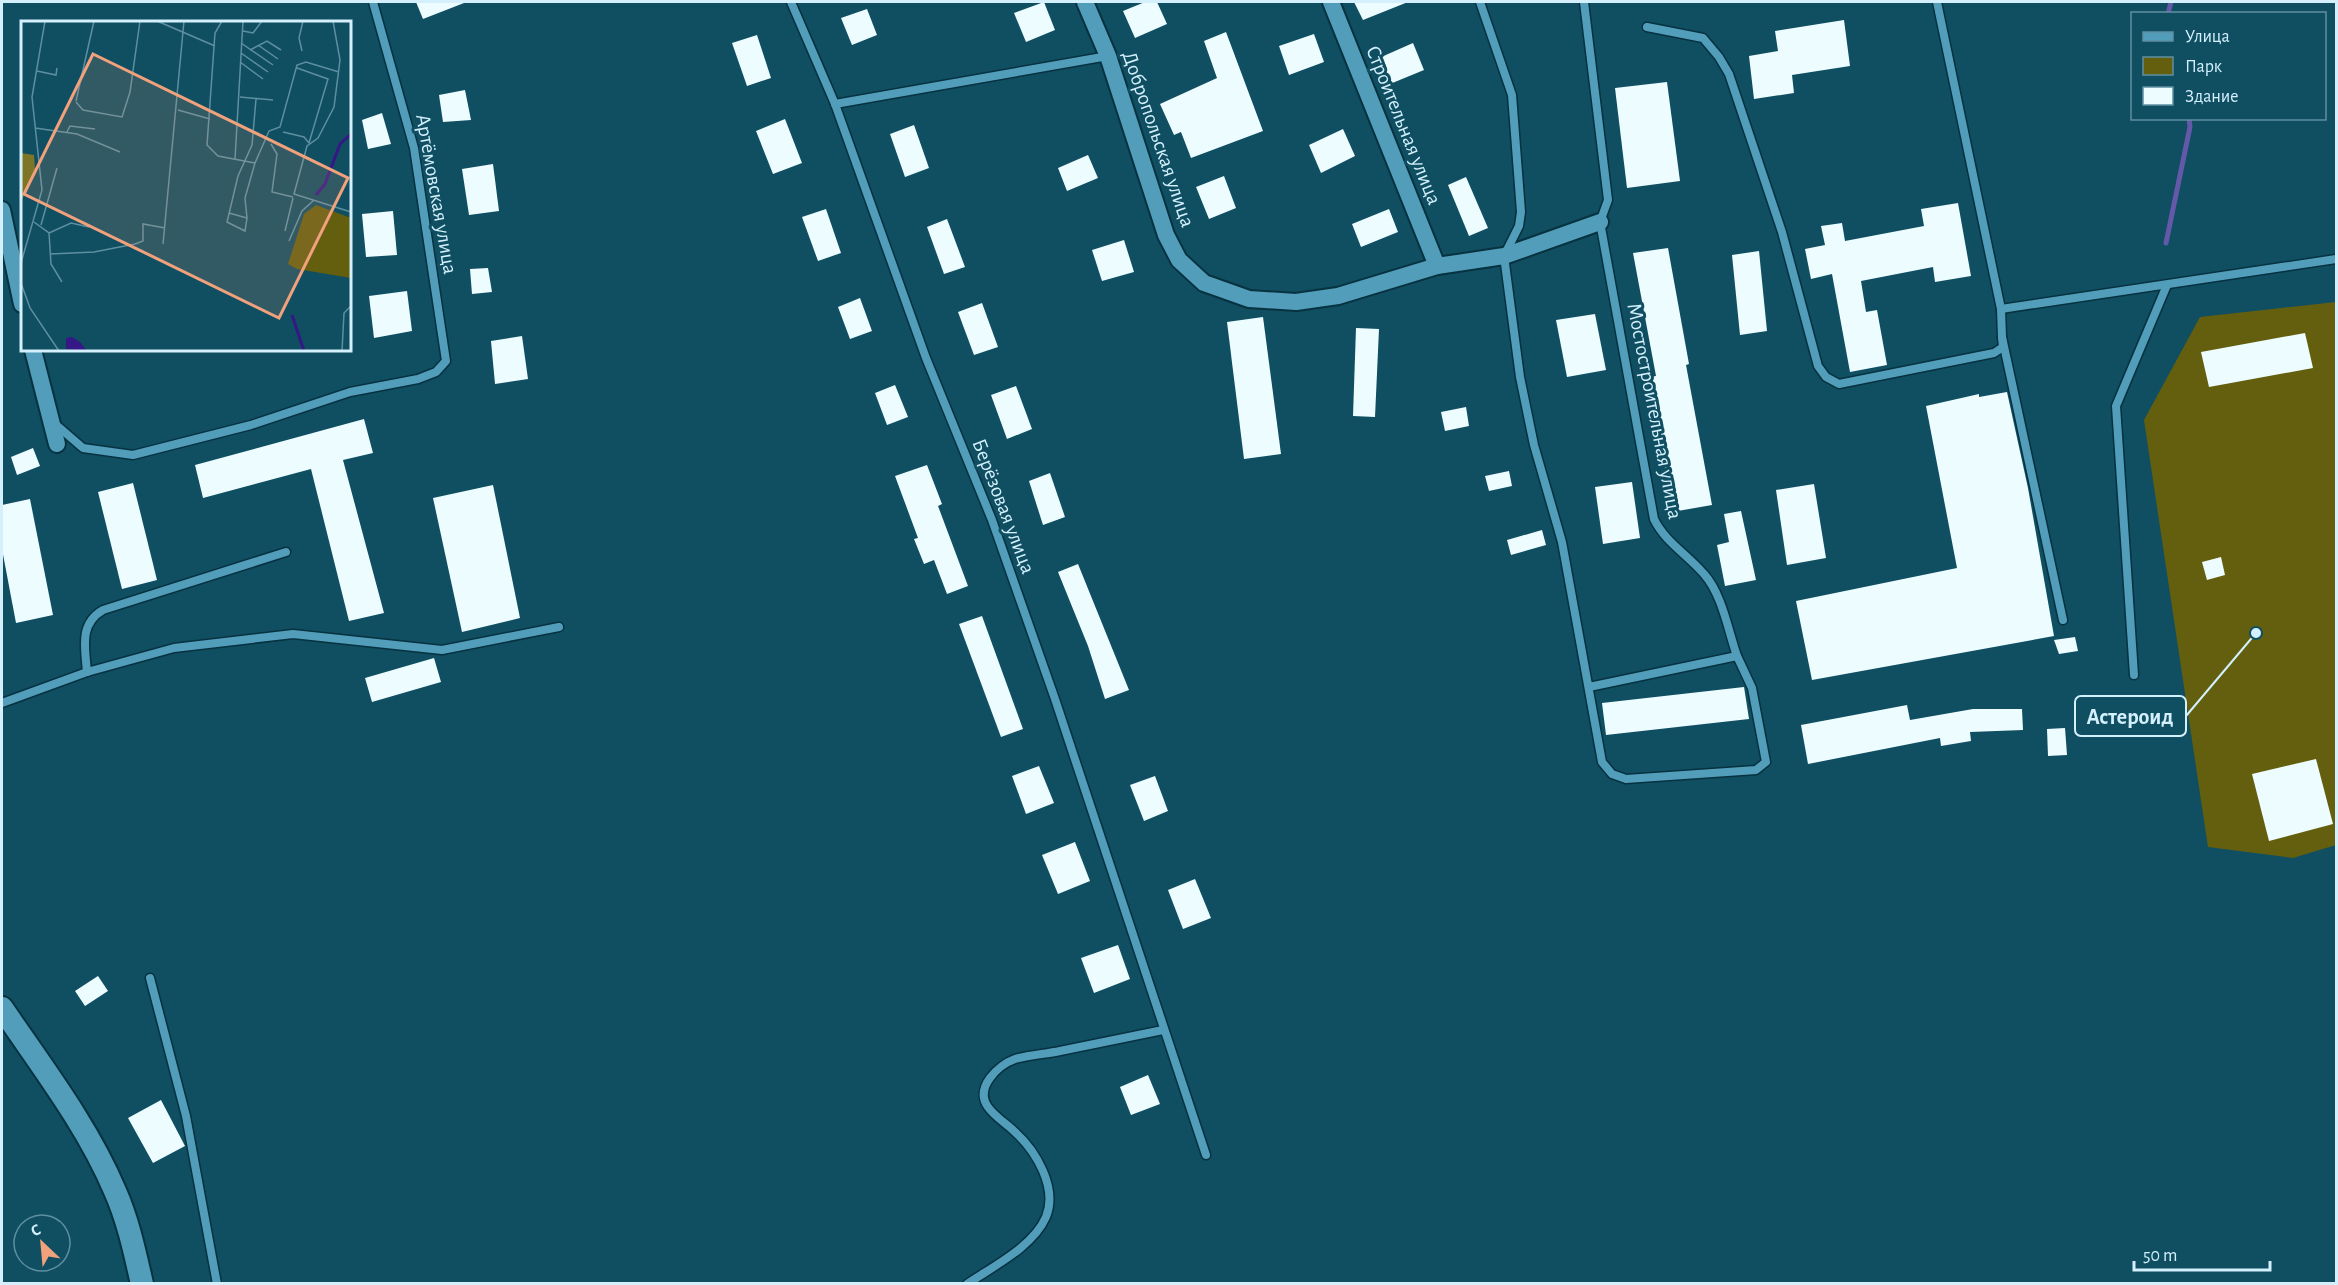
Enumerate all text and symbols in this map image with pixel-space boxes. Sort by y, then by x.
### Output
legend [2131,12,2326,120]
inset map [21,21,351,351]
text: Улица [2185,28,2230,46]
street label: Строительная улица [1362,43,1445,208]
street label: Добропольская улица [1119,49,1199,230]
text: Парк [2185,58,2223,76]
text: Здание [2185,88,2239,106]
street label: Артёмовская улица [412,112,461,276]
street label: Мостостроительная улица [1623,301,1686,521]
street label: Берёзовая улица [968,436,1039,577]
callout: Астероид [2075,696,2186,736]
text: Астероид [2087,706,2174,728]
north arrow [12,1213,72,1273]
text: С [28,1221,43,1240]
scale bar [2134,1234,2270,1272]
text: 50 m [2143,1247,2177,1265]

